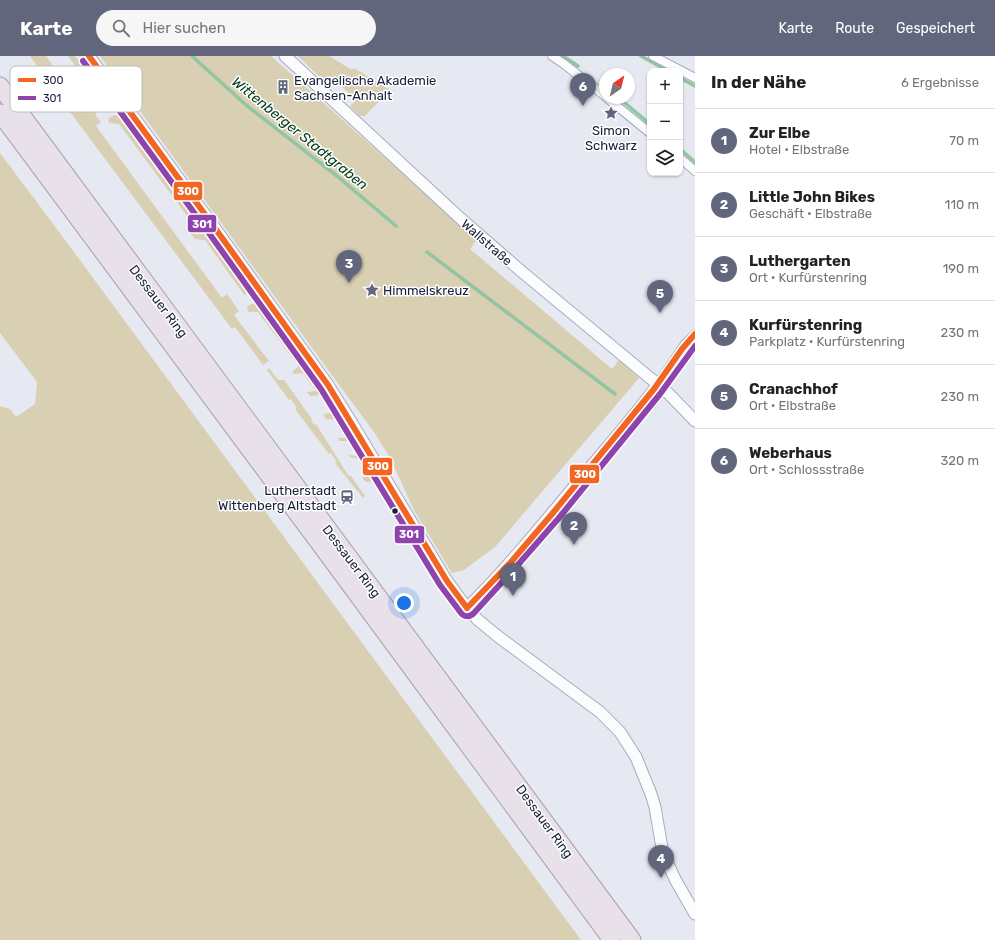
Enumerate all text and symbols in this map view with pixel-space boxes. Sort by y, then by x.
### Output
search box [96,10,376,46]
text: Karte [20,17,72,40]
icon: search [110,17,132,39]
text: Hier suchen [142,19,226,37]
text: Karte [778,20,813,37]
text: Route [835,20,874,37]
text: Gespeichert [896,20,975,37]
legend [10,66,142,112]
north arrow [599,68,635,104]
map controls [647,68,683,176]
button: + [647,68,683,104]
text: In der Nähe [711,72,806,92]
water label: Wittenberger Stadtgraben [228,73,371,194]
place label: Evangelische Akademie Sachsen-Anhalt [294,73,436,103]
pin: 6 [570,73,596,106]
text: 300 [43,74,64,87]
text: 6 Ergebnisse [901,75,979,90]
building icon: Evangelische Akademie Sachsen-Anhalt [275,79,291,95]
text: 301 [43,92,61,105]
button: − [647,104,683,140]
place icon: Simon Schwarz [603,105,619,121]
place label: Simon Schwarz [585,123,637,153]
text: Zur Elbe [749,124,810,142]
text: 1 [721,133,727,148]
text: 70 m [949,133,979,148]
button: layers [647,140,683,176]
text: Hotel · Elbstraße [749,142,849,157]
line badge: 300 [173,181,203,201]
text: 300 [177,185,199,198]
text: Little John Bikes [749,188,875,206]
text: 2 [720,197,728,212]
text: 110 m [945,197,979,212]
text: Geschäft · Elbstraße [749,206,872,221]
line badge: 301 [187,214,217,233]
street label: Wallstraße [458,216,515,268]
text: 301 [192,218,212,231]
pin: 3 [336,250,362,283]
text: Luthergarten [749,252,851,270]
text: 3 [720,261,728,276]
text: 190 m [943,261,979,276]
street label: Dessauer Ring [126,262,191,341]
text: Ort · Kurfürstenring [749,270,867,285]
pin: 5 [647,280,673,313]
place icon: Himmelskreuz [364,282,380,298]
place label: Himmelskreuz [383,283,469,298]
text: Kurfürstenring [749,316,862,334]
text: 4 [720,325,728,340]
text: 230 m [941,325,979,340]
text: Parkplatz · Kurfürstenring [749,334,905,349]
text: Cranachhof [749,380,838,398]
text: 5 [720,389,728,404]
text: 230 m [941,389,979,404]
text: Ort · Elbstraße [749,398,836,413]
text: Weberhaus [749,444,832,462]
text: 6 [720,453,728,468]
text: 320 m [941,453,979,468]
line badge: 300 [362,457,393,476]
text: 300 [367,460,389,473]
text: Ort · Schlossstraße [749,462,864,477]
line badge: 300 [569,464,600,484]
text: 300 [574,468,596,481]
place label: Lutherstadt Wittenberg Altstadt [218,483,336,514]
station icon: Lutherstadt Wittenberg Altstadt [339,489,355,505]
unlabelled marker [390,506,400,516]
pin: 2 [561,512,587,545]
street label: Dessauer Ring [319,522,384,601]
line badge: 301 [394,525,425,544]
text: 301 [399,528,419,541]
pin: 1 [500,563,526,596]
your location [394,593,414,613]
street label: Dessauer Ring [512,782,576,861]
pin: 4 [648,845,674,878]

